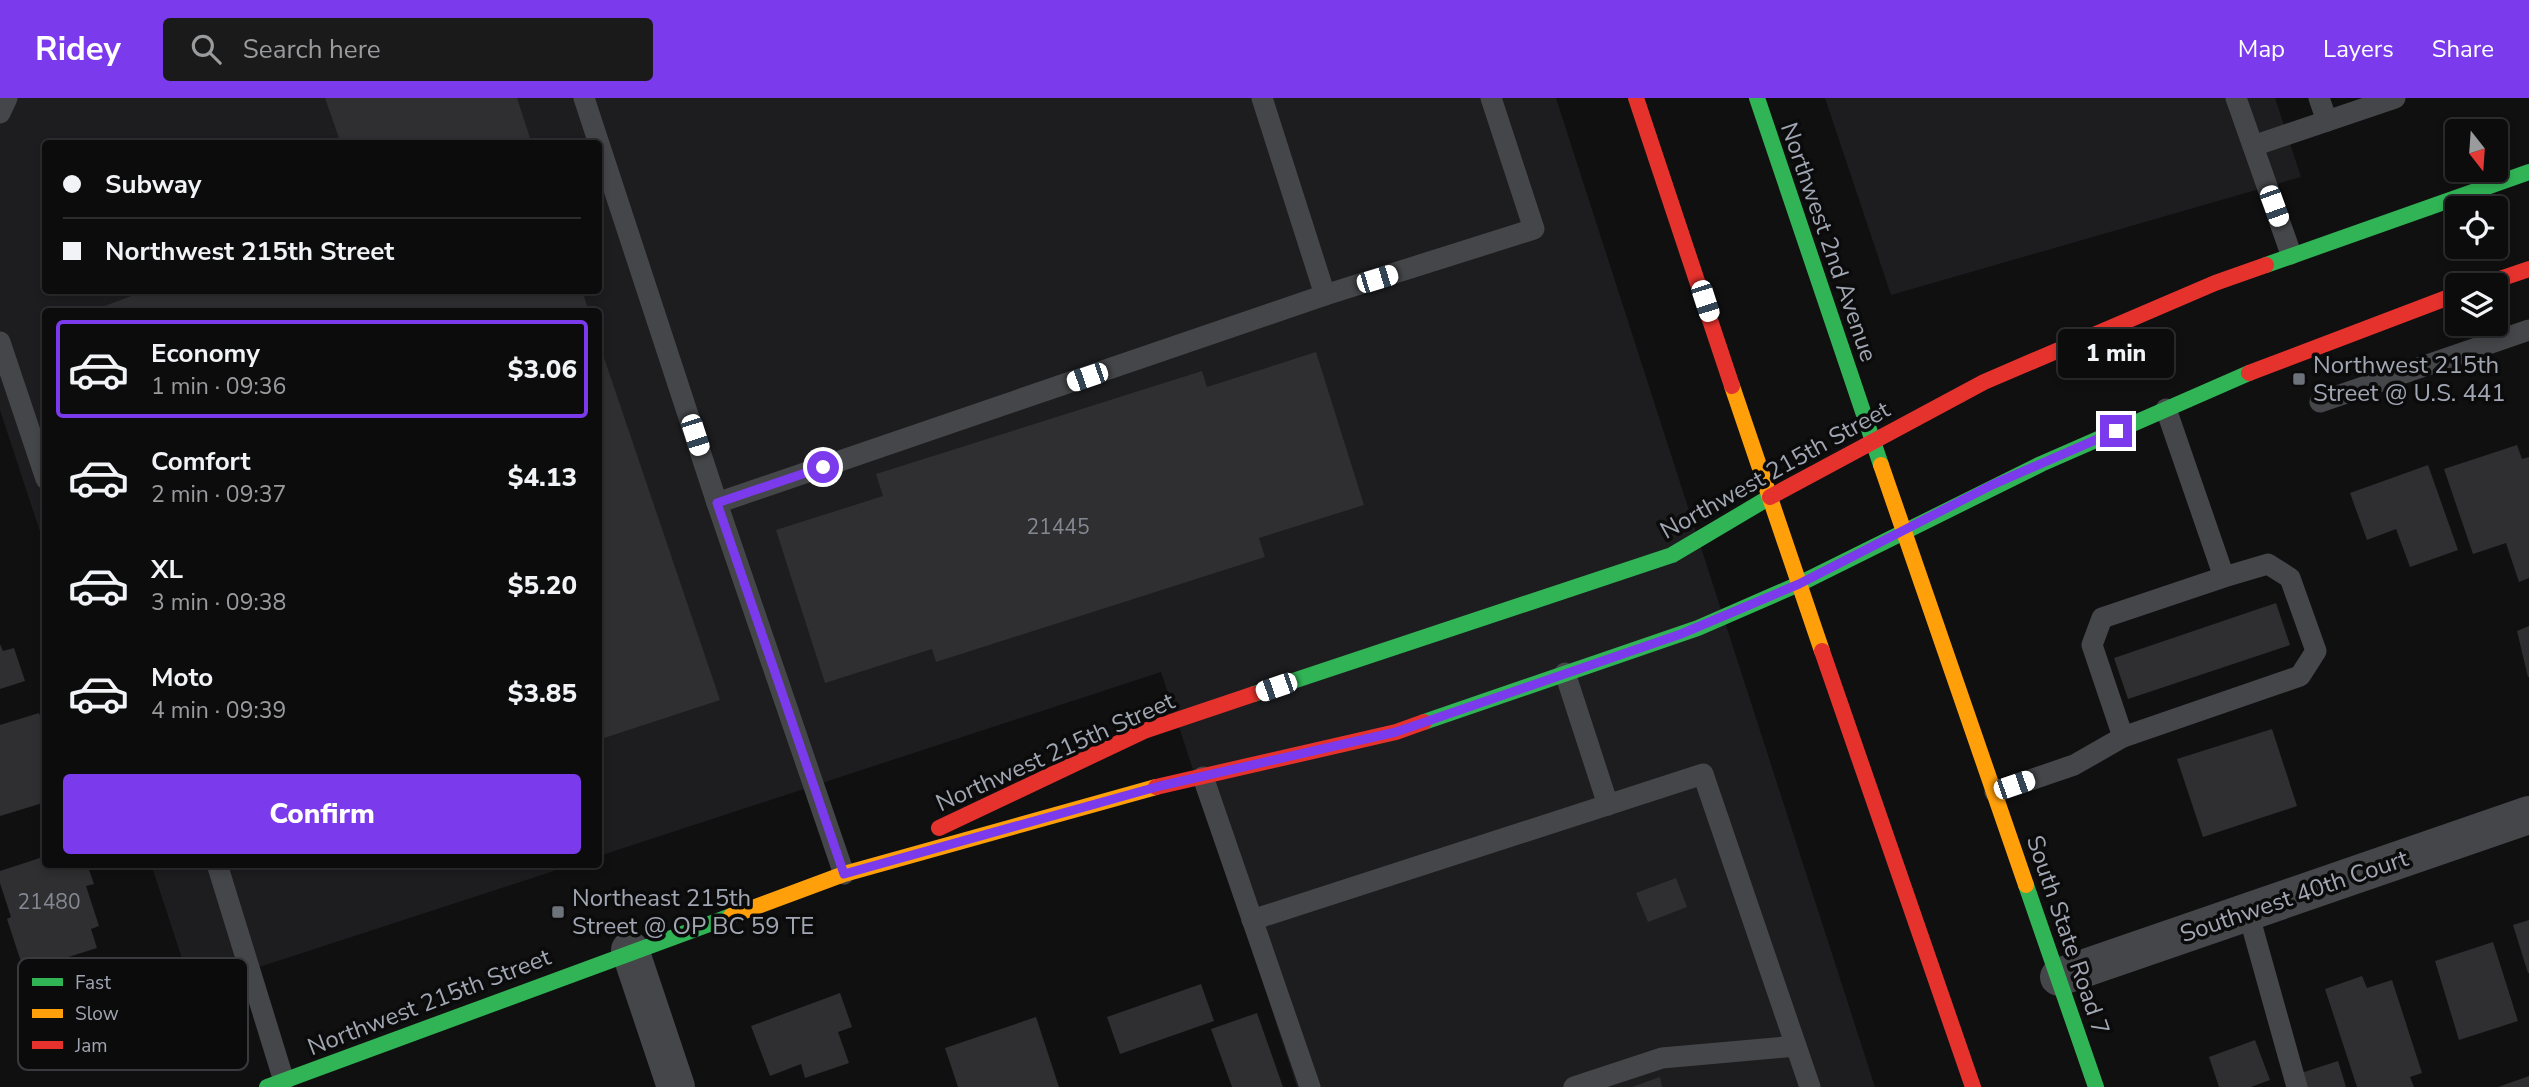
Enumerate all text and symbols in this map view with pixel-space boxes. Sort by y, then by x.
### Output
search box [163,18,653,81]
text: Ridey [35,27,121,72]
icon: search [187,30,225,68]
text: Search here [243,32,381,67]
text: Map [2238,33,2285,65]
text: Layers [2323,33,2394,65]
text: Share [2432,33,2494,65]
street label: Northwest 2nd Avenue [1773,118,1885,366]
north arrow [2445,119,2508,182]
map controls [2445,119,2508,336]
text: Subway [105,167,202,202]
car [2257,183,2292,229]
button: locate [2445,196,2508,259]
text: Northwest 215th Street [105,234,394,269]
car [1354,263,1401,295]
button: layers [2445,273,2508,336]
car [1689,278,1722,324]
callout: 1 min [2058,330,2174,378]
text: Economy [151,336,260,371]
icon: car [67,338,130,401]
text: 1 min [2086,338,2146,369]
place label: Northwest 215th Street @ U.S. 441 [2313,349,2506,409]
text: $3.06 [508,352,577,387]
car [1064,360,1111,394]
text: 1 min · 09:36 [151,371,286,402]
marker: Northwest 215th Street @ U.S. 441 [2291,371,2307,387]
street label: Northwest 215th Street [1654,393,1896,547]
car [679,412,712,458]
route end [2100,415,2132,447]
text: Comfort [151,444,251,479]
icon: car [67,446,130,509]
route start [807,451,839,483]
text: $4.13 [508,460,577,495]
text: 2 min · 09:37 [151,479,286,510]
house number: 21445 [1027,513,1090,541]
text: XL [151,552,183,587]
icon: car [67,554,130,617]
text: $5.20 [508,568,577,603]
text: 3 min · 09:38 [151,587,286,618]
text: Moto [151,660,213,695]
icon: car [67,662,130,725]
car [1253,670,1300,704]
text: $3.85 [508,676,577,711]
street label: Northwest 215th Street [931,685,1180,819]
text: 4 min · 09:39 [151,695,286,726]
car [1991,768,2038,802]
button: Confirm [63,774,581,854]
street label: South State Road 7 [2019,831,2117,1039]
street label: Southwest 40th Court [2176,842,2413,950]
place label: Northeast 215th Street @ OP BC 59 TE [572,882,814,942]
house number: 21480 [18,888,81,916]
marker: Northeast 215th Street @ OP BC 59 TE [550,904,566,920]
street label: Northwest 215th Street [303,941,556,1063]
legend [18,958,248,1070]
text: Fast [75,970,111,996]
text: Slow [75,1001,119,1027]
text: Jam [74,1033,108,1059]

